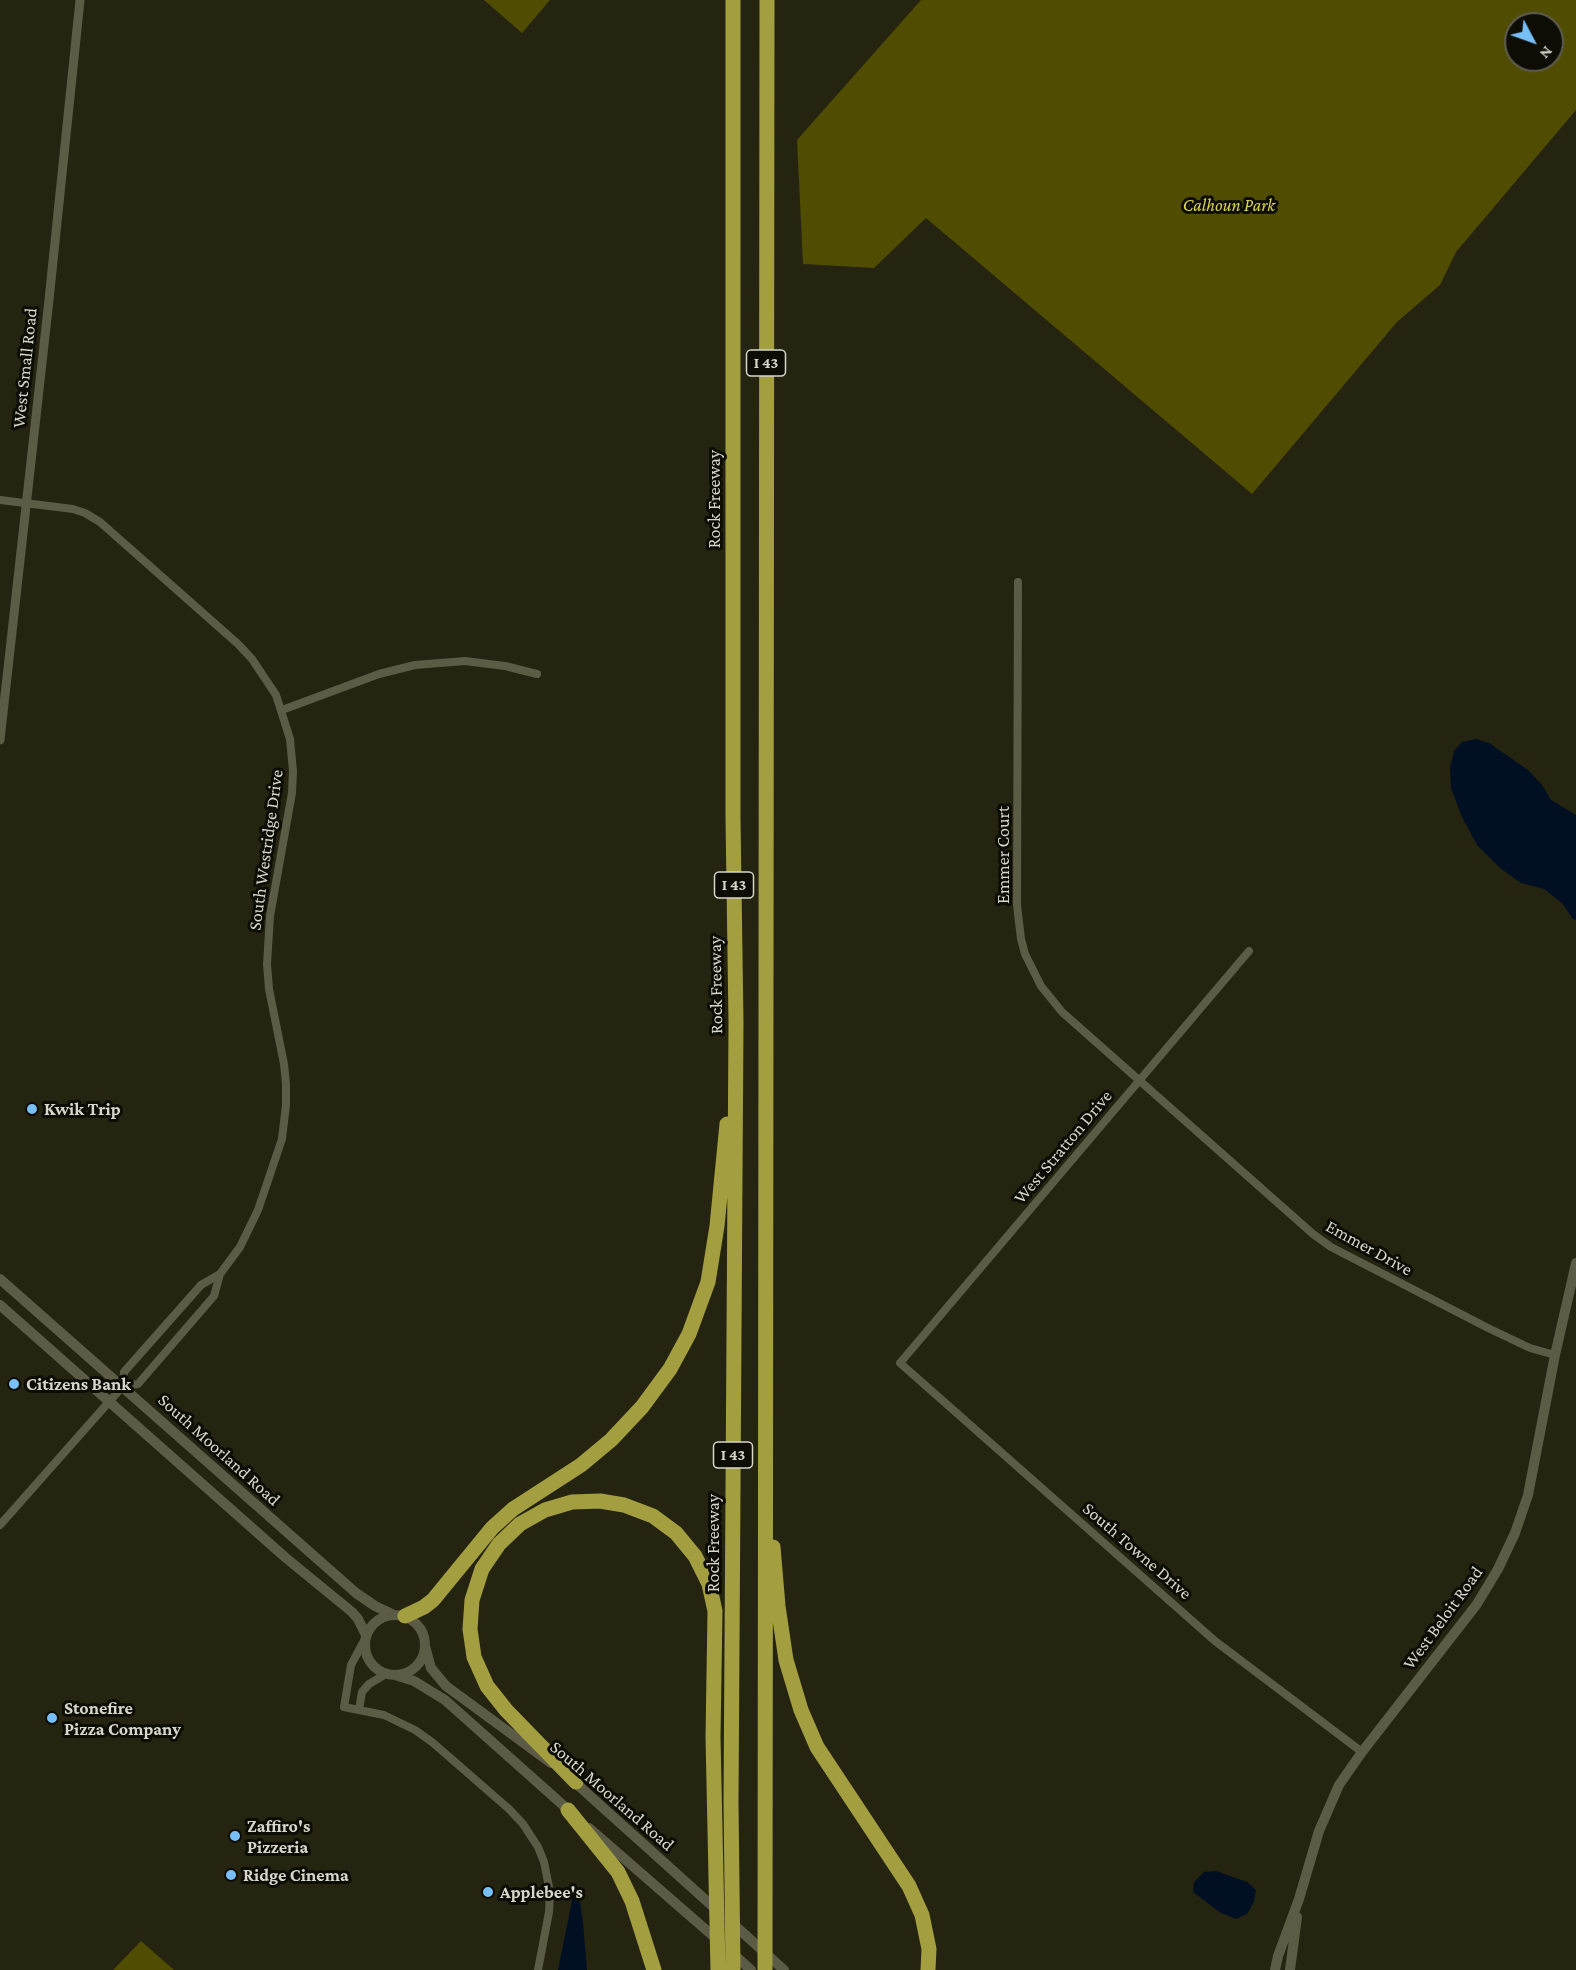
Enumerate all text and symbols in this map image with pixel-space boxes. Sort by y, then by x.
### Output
north arrow [1504,12,1564,72]
text: N [1536,43,1556,63]
park label: Calhoun Park [1183,194,1275,216]
street label: West Small Road [8,307,42,429]
road number: I 43 [746,350,786,376]
street label: Rock Freeway [703,450,725,548]
street label: South Westridge Drive [244,768,288,932]
street label: Emmer Court [992,806,1014,904]
road number: I 43 [714,872,754,898]
street label: Rock Freeway [704,936,728,1034]
street label: West Stratton Drive [1009,1086,1117,1208]
place label: Kwik Trip [44,1098,121,1120]
marker: Kwik Trip [25,1102,39,1116]
street label: Emmer Drive [1322,1215,1416,1281]
place label: Citizens Bank [26,1373,131,1395]
marker: Citizens Bank [7,1377,21,1391]
street label: South Moorland Road [153,1389,285,1511]
road number: I 43 [714,1442,752,1468]
street label: Rock Freeway [702,1494,724,1592]
street label: South Towne Drive [1078,1498,1196,1604]
street label: West Beloit Road [1398,1562,1488,1674]
place label: Stonefire Pizza Company [64,1697,181,1740]
marker: Stonefire Pizza Company [45,1711,59,1725]
street label: South Moorland Road [546,1736,678,1856]
place label: Zaffiro's Pizzeria [247,1815,310,1858]
marker: Zaffiro's Pizzeria [228,1829,242,1843]
place label: Ridge Cinema [243,1864,349,1886]
marker: Ridge Cinema [224,1868,238,1882]
place label: Applebee's [500,1881,583,1903]
marker: Applebee's [481,1885,495,1899]

